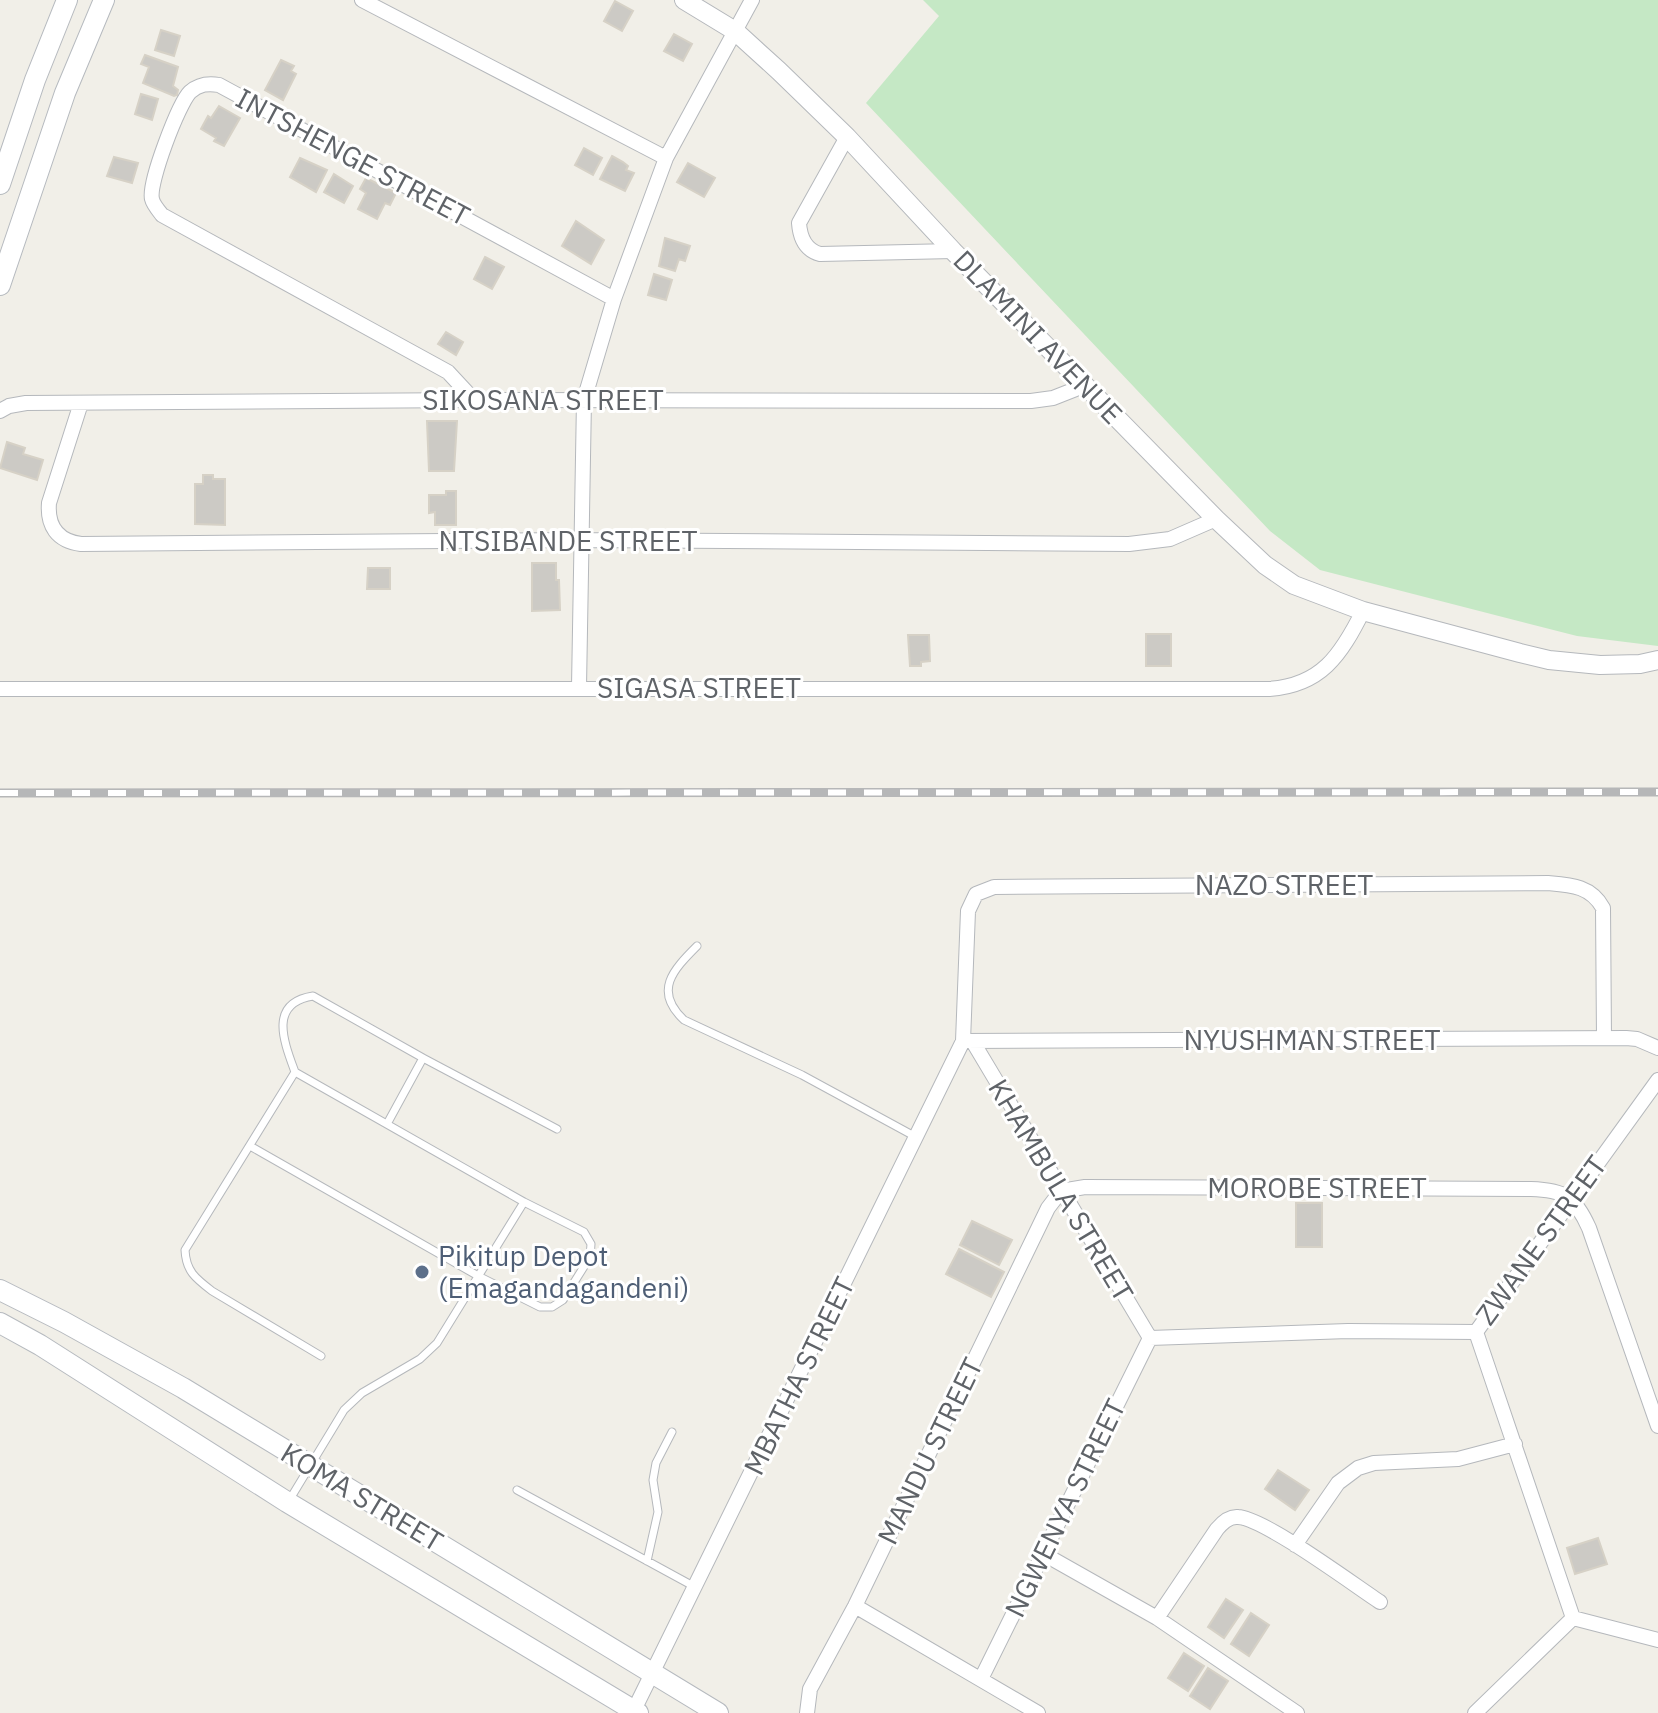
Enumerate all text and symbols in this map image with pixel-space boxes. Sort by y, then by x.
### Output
street label: INTSHENGE STREET [230,79,477,234]
street label: DLAMINI AVENUE [946,242,1131,432]
street label: SIKOSANA STREET [422,381,664,418]
street label: NTSIBANDE STREET [439,522,697,559]
street label: SIGASA STREET [597,669,801,706]
street label: NAZO STREET [1195,866,1373,903]
street label: NYUSHMAN STREET [1183,1021,1441,1058]
street label: KHAMBULA STREET [980,1072,1142,1308]
street label: ZWANE STREET [1467,1148,1614,1332]
street label: MOROBE STREET [1207,1169,1427,1206]
place label: Pikitup Depot (Emagandagandeni) [438,1237,689,1306]
marker: Pikitup Depot (Emagandagandeni) [413,1263,431,1281]
street label: MBATHA STREET [735,1271,862,1481]
street label: MANDU STREET [868,1351,991,1550]
street label: NGWENYA STREET [996,1393,1133,1623]
street label: KOMA STREET [274,1434,450,1559]

